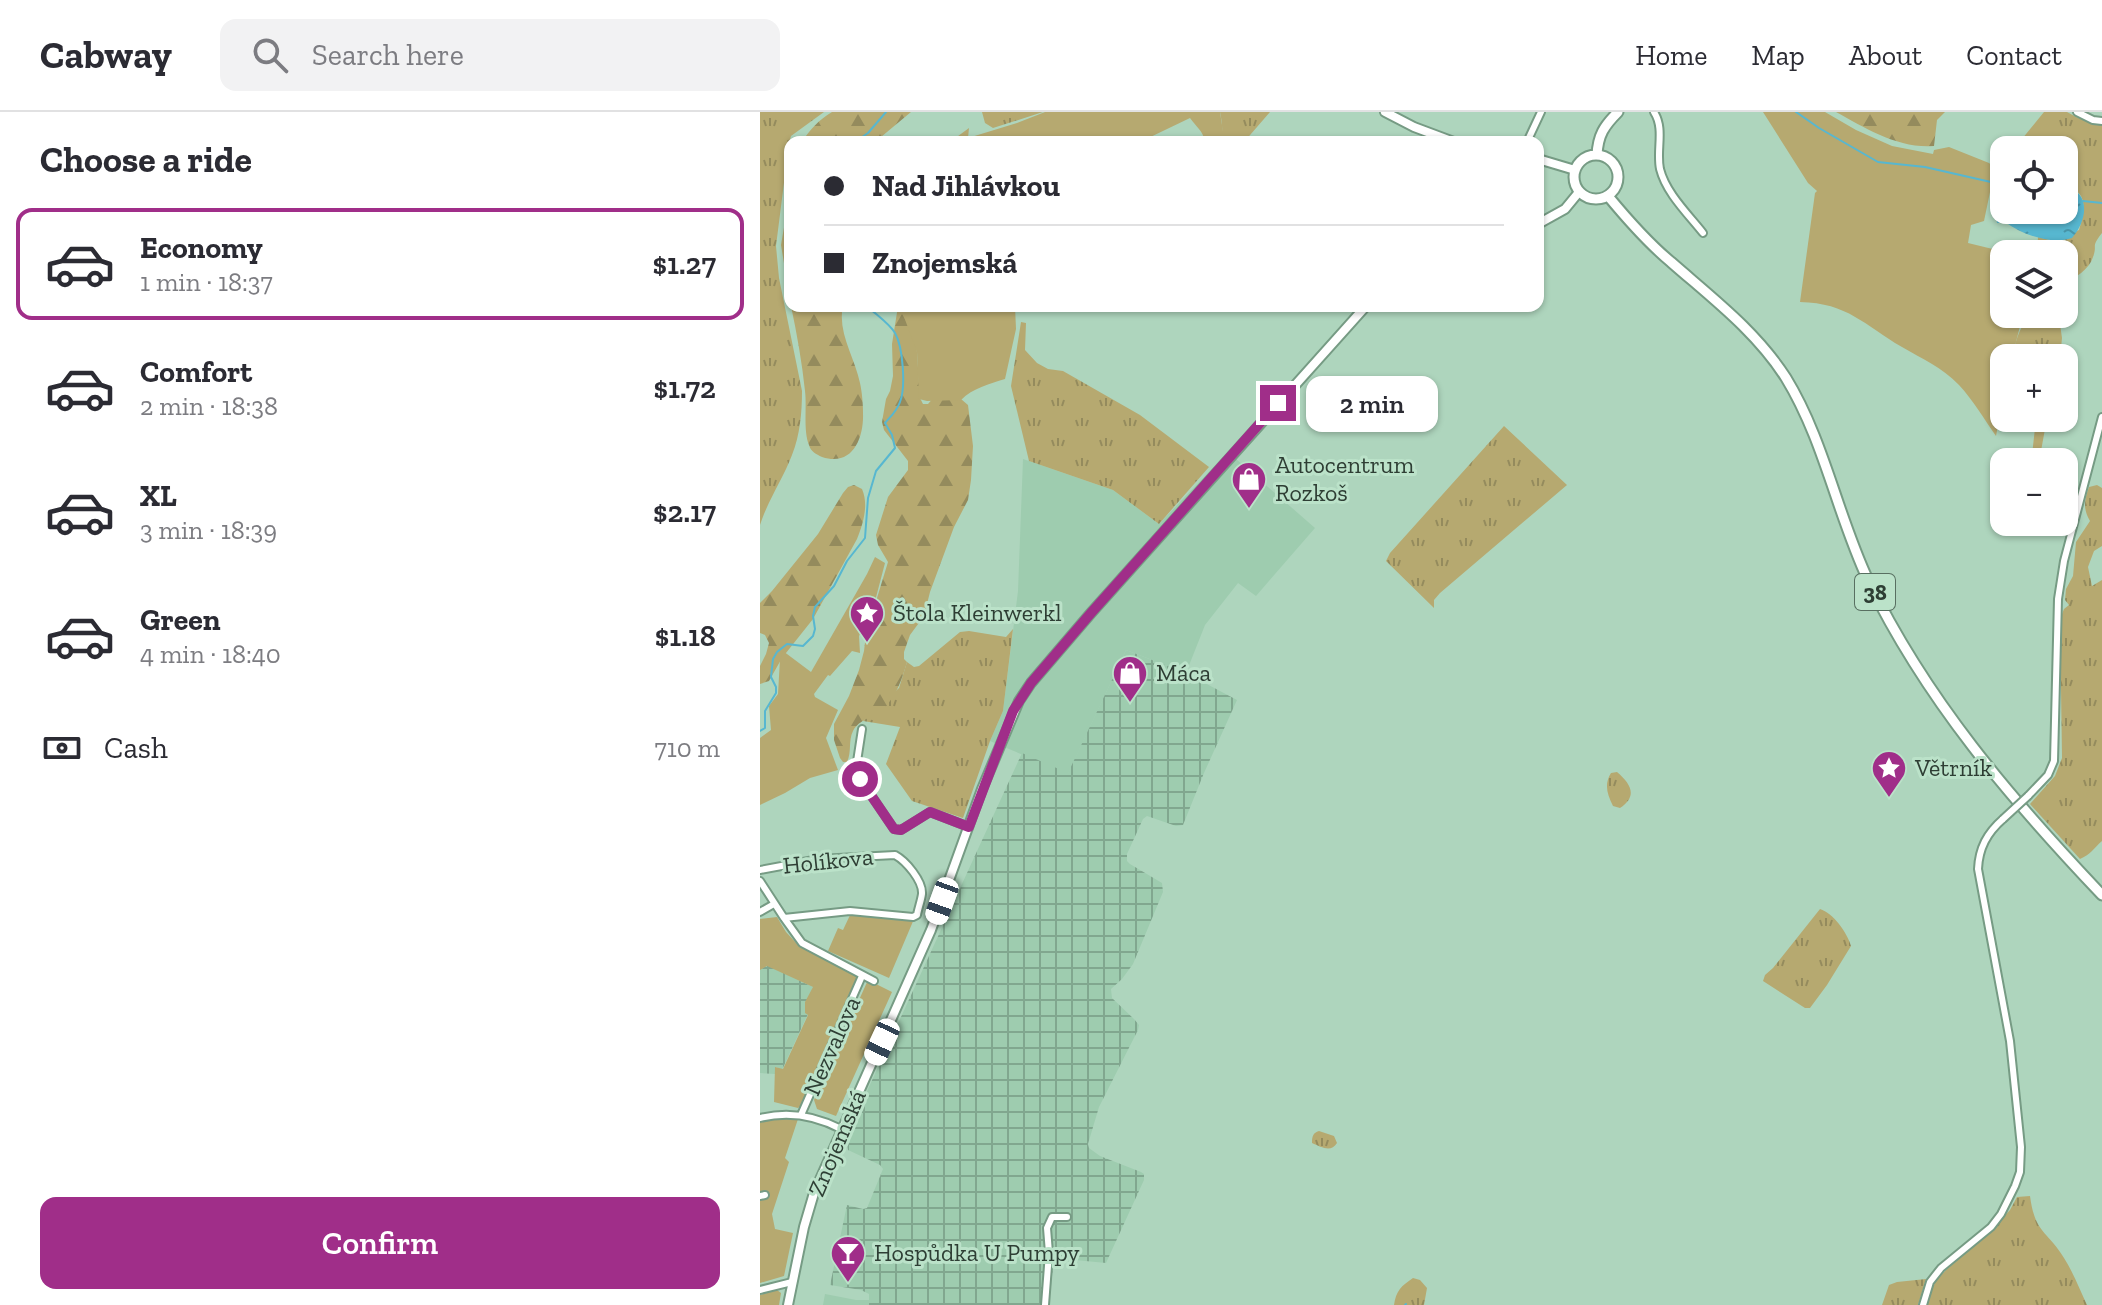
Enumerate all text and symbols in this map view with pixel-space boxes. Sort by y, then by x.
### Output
search box [220,19,780,91]
text: Cabway [40,32,172,78]
icon: search [248,33,292,77]
text: Search here [312,37,464,73]
text: Home [1635,39,1707,72]
text: Map [1751,39,1805,72]
text: About [1849,39,1922,72]
text: Contact [1966,39,2062,72]
map controls [1990,136,2078,536]
button: locate [1990,136,2078,224]
text: Choose a ride [40,138,252,181]
text: Nad Jihlávkou [872,168,1060,204]
icon: car [44,228,116,300]
text: Economy [140,230,263,266]
button: layers [1990,240,2078,328]
text: Znojemská [872,245,1017,281]
text: $1.27 [652,246,716,282]
text: 1 min · 18:37 [140,266,273,298]
button: + [1990,344,2078,432]
icon: car [44,352,116,424]
text: Comfort [140,354,252,390]
text: $1.72 [654,370,716,406]
callout: 2 min [1306,375,1438,431]
route end [1260,385,1296,421]
text: 2 min [1340,388,1404,420]
text: 2 min · 18:38 [140,390,278,422]
button: − [1990,448,2078,536]
place label: Autocentrum Rozkoš [1275,450,1414,507]
shop icon: Autocentrum Rozkoš [1230,460,1268,510]
icon: car [44,476,116,548]
text: XL [140,478,177,514]
text: $2.17 [653,494,716,530]
text: 3 min · 18:39 [140,514,277,546]
road number: 38 [1855,574,1895,610]
place icon: Štola Kleinwerkl [848,594,886,644]
place label: Štola Kleinwerkl [893,598,1062,627]
icon: car [44,600,116,672]
text: Green [140,602,220,638]
text: $1.18 [655,618,716,654]
text: 4 min · 18:40 [140,638,281,670]
shop icon: Máca [1111,654,1149,704]
place label: Máca [1156,658,1212,687]
icon: cash [40,726,84,770]
text: Cash [104,730,168,766]
text: 710 m [654,732,720,764]
place icon: Větrník [1870,749,1908,799]
place label: Větrník [1914,753,1993,782]
route start [842,761,878,797]
street label: Holíkova [781,841,875,880]
car [923,874,961,928]
street label: Nezvalova [797,991,866,1100]
car [861,1015,903,1069]
street label: Znojemská [801,1085,872,1200]
button: Confirm [40,1197,720,1289]
bar icon: Hospůdka U Pumpy [829,1234,867,1284]
place label: Hospůdka U Pumpy [874,1238,1080,1267]

